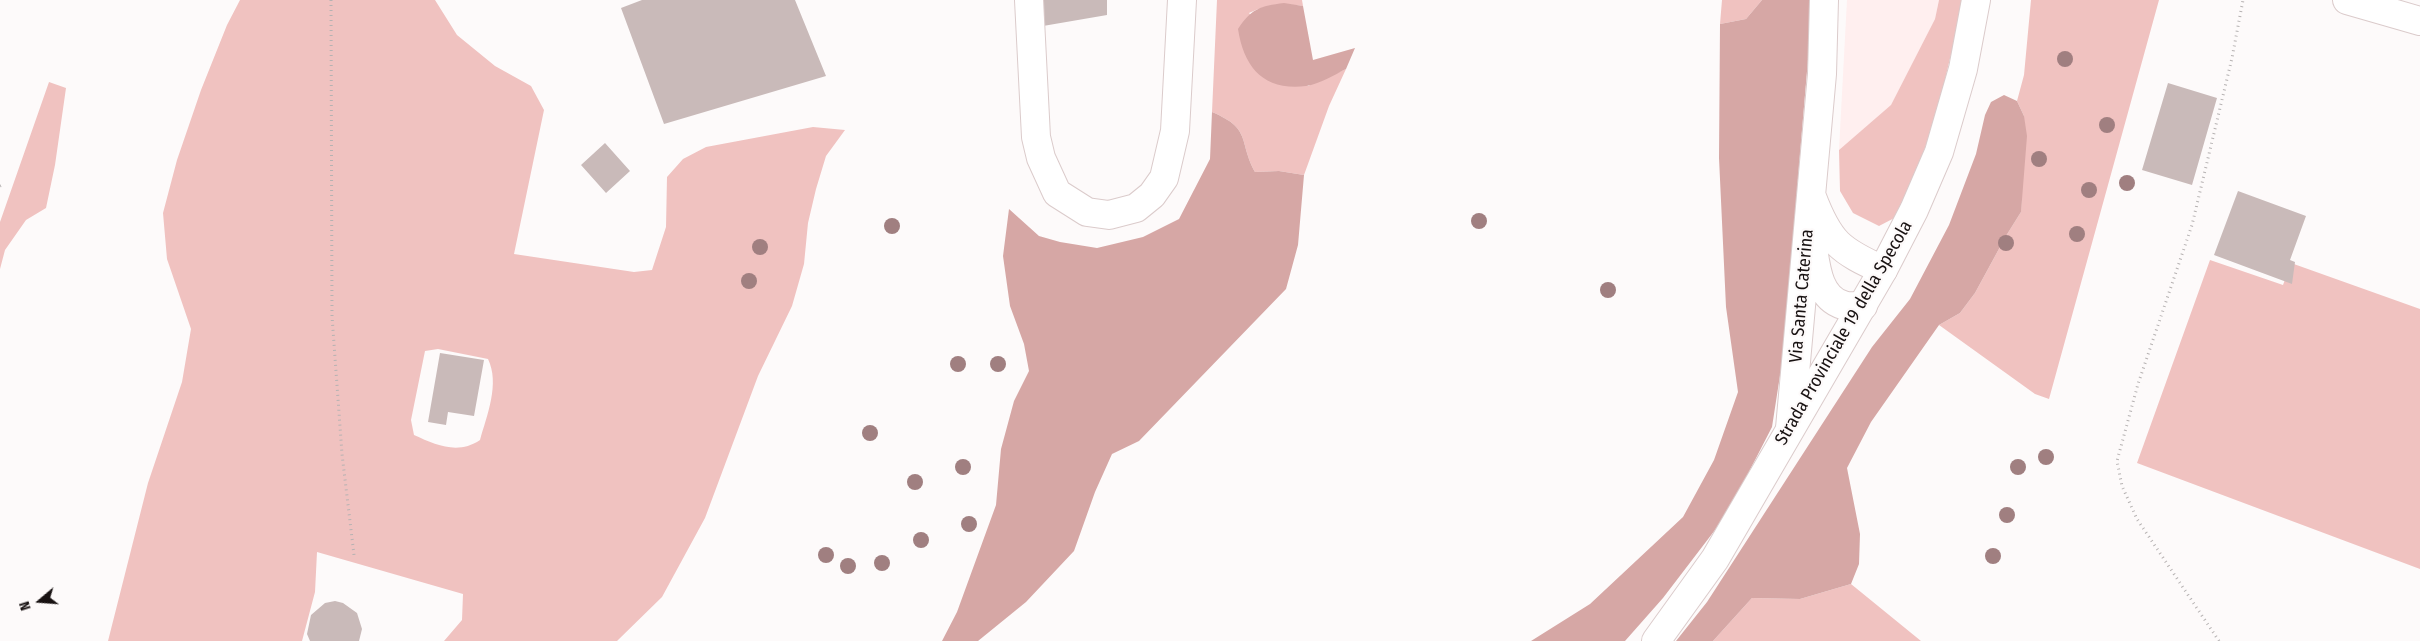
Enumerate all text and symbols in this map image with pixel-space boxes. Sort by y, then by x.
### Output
street label: Strada Provinciale 19 della Specola [1771,217,1917,449]
street label: Via Santa Caterina [1785,228,1819,364]
north arrow [15,576,65,626]
text: N [16,599,35,612]

